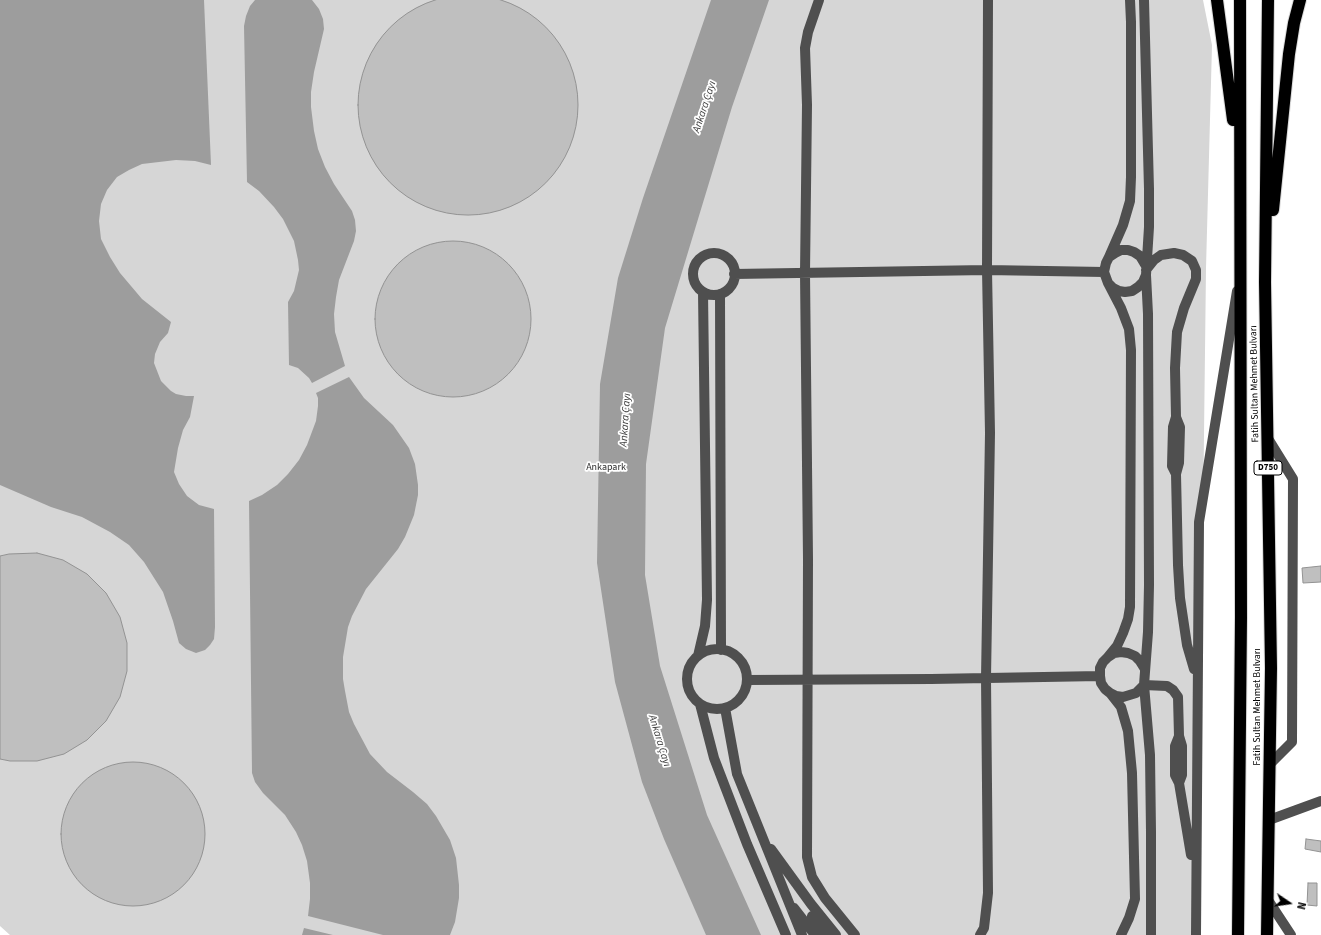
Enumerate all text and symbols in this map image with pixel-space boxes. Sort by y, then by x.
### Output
water label: Ankara Çayı [690,79,720,135]
street label: Fatih Sultan Mehmet Bulvarı [1248,325,1262,443]
water label: Ankara Çayı [618,393,634,447]
road number: D750 [1254,461,1282,475]
park label: Ankapark [586,462,626,474]
street label: Fatih Sultan Mehmet Bulvarı [1252,648,1264,766]
water label: Ankara Çayı [645,713,673,769]
north arrow [1269,883,1309,923]
text: N [1293,901,1309,911]

